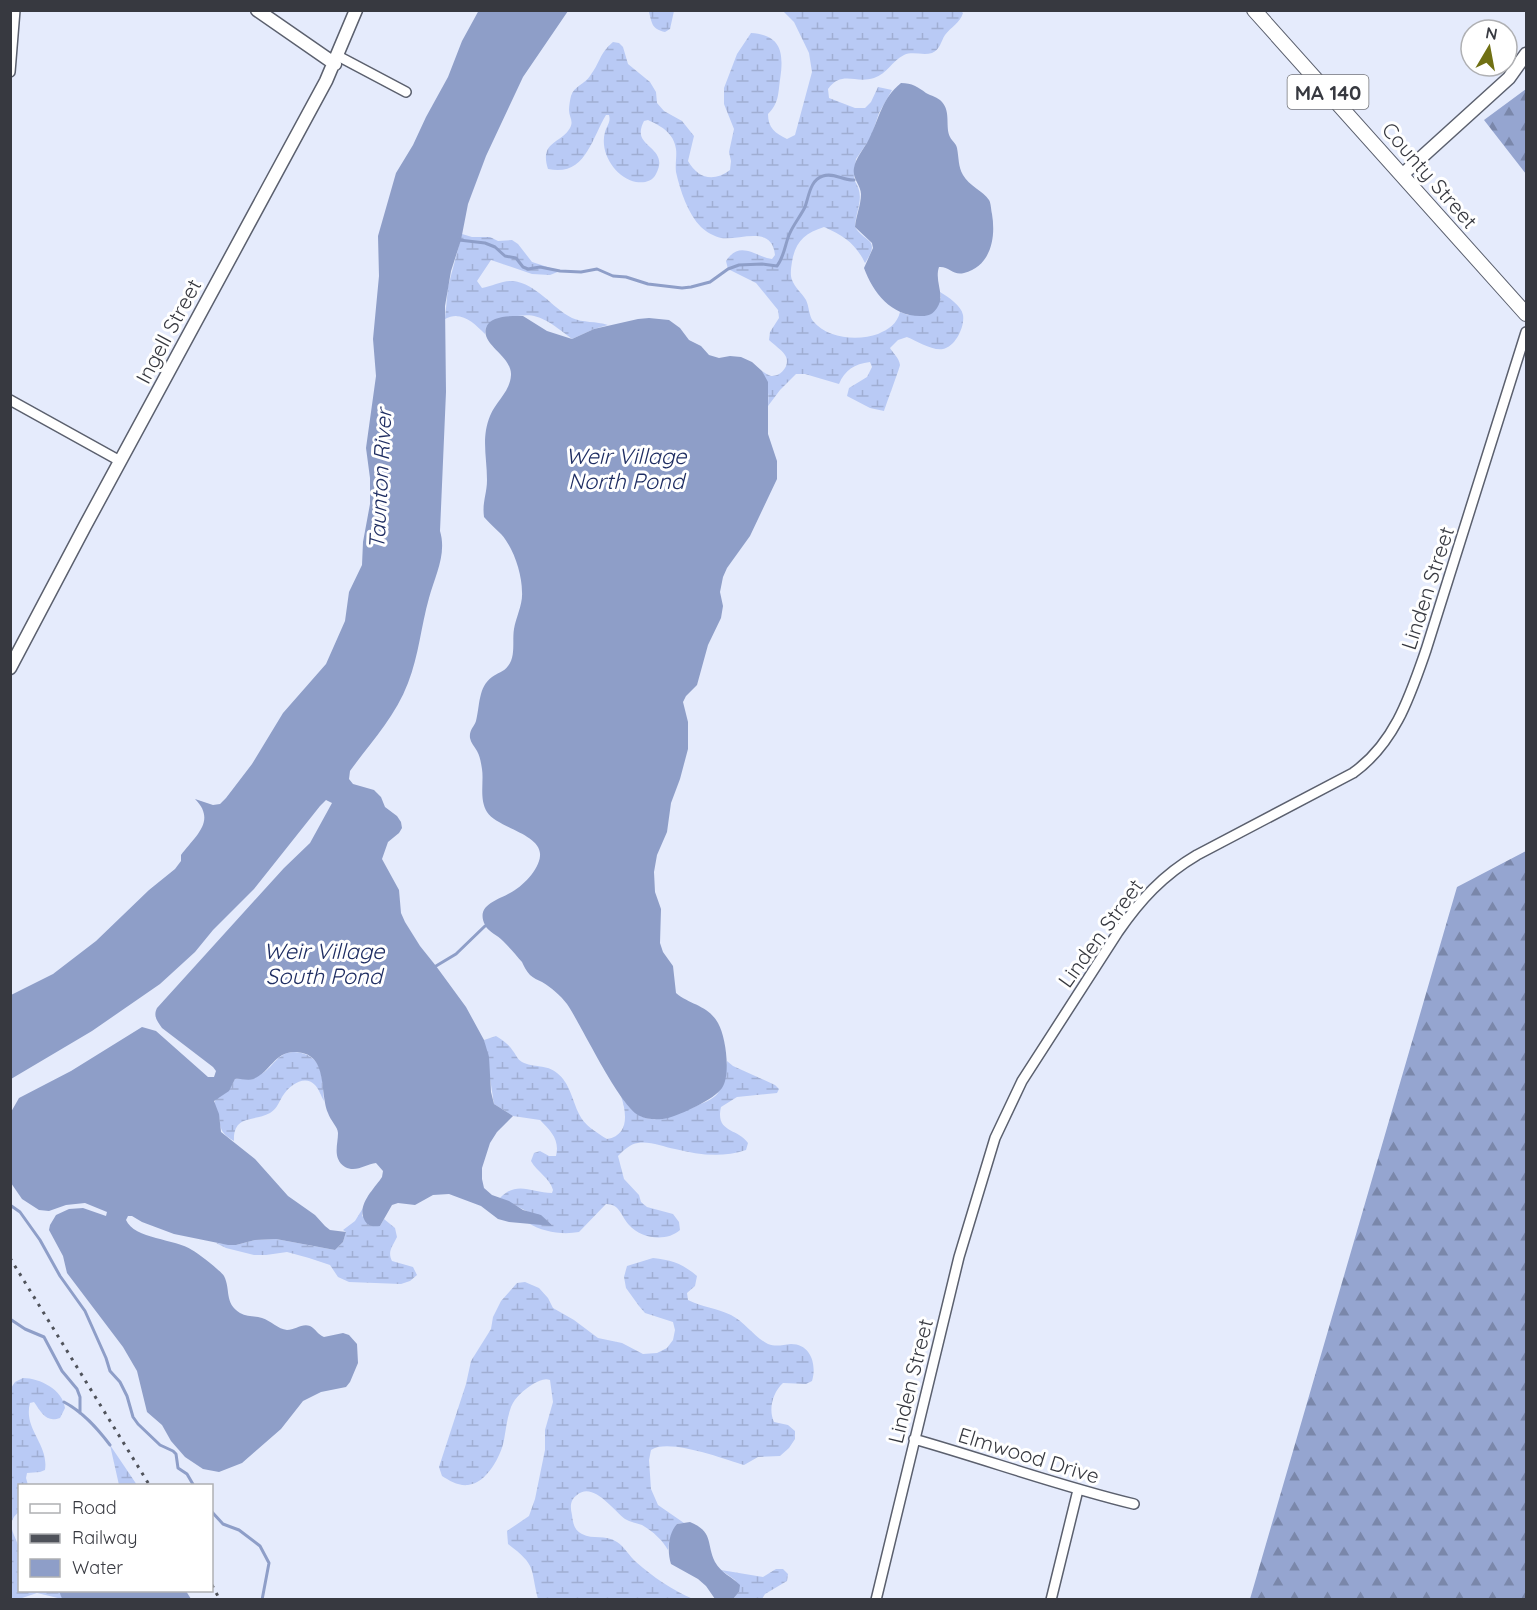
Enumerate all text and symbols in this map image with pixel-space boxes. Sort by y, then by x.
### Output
north arrow [1459,18,1519,78]
text: N [1484,22,1499,44]
road number: MA 140 [1288,75,1368,109]
street label: County Street [1377,116,1483,234]
street label: Ingell Street [130,274,206,388]
water label: Taunton River [362,406,398,550]
water label: Weir Village North Pond [565,442,688,495]
street label: Linden Street [1395,523,1459,653]
street label: Linden Street [1052,874,1148,992]
water label: Weir Village South Pond [263,937,386,990]
street label: Linden Street [882,1316,938,1446]
street label: Elmwood Drive [955,1421,1103,1489]
legend [18,1484,213,1592]
text: Road [72,1496,117,1519]
text: Railway [72,1526,138,1549]
text: Water [72,1556,123,1579]

